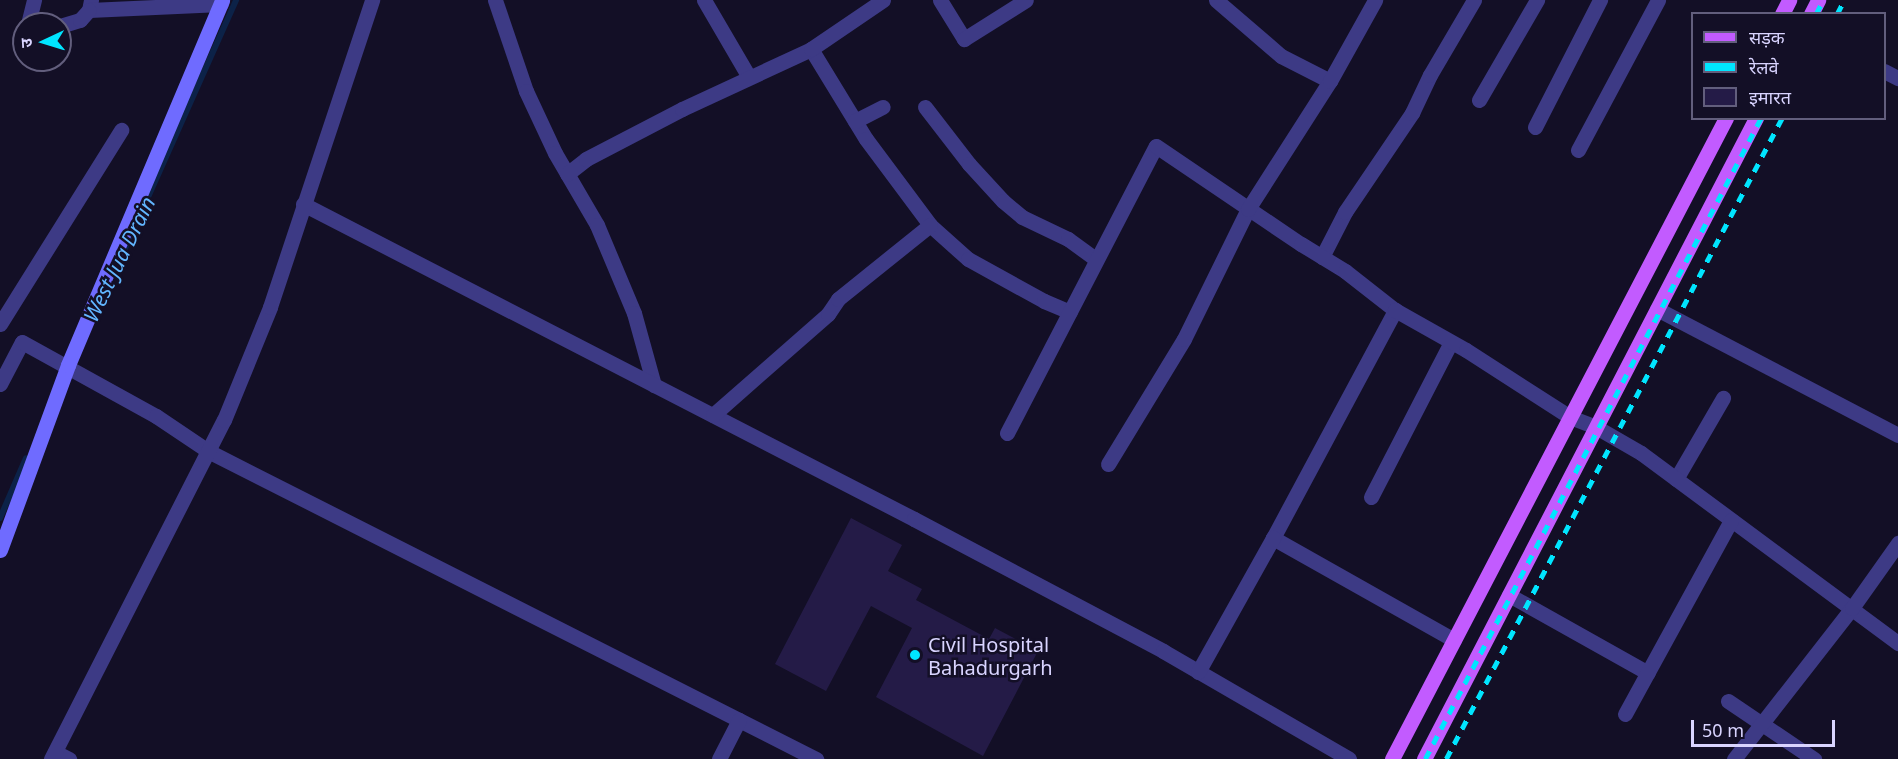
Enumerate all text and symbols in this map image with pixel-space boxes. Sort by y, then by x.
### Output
north arrow [12,12,72,72]
legend [1691,12,1886,120]
text: सड़क [1749,25,1785,49]
text: उ [15,38,37,49]
text: रेलवे [1749,55,1779,79]
text: इमारत [1749,85,1791,109]
water label: West Jua Drain [78,192,160,326]
place label: Civil Hospital Bahadurgarh [928,632,1053,679]
marker: Civil Hospital Bahadurgarh [906,646,924,664]
scale bar [1694,708,1838,746]
text: 50 m [1702,718,1744,742]

